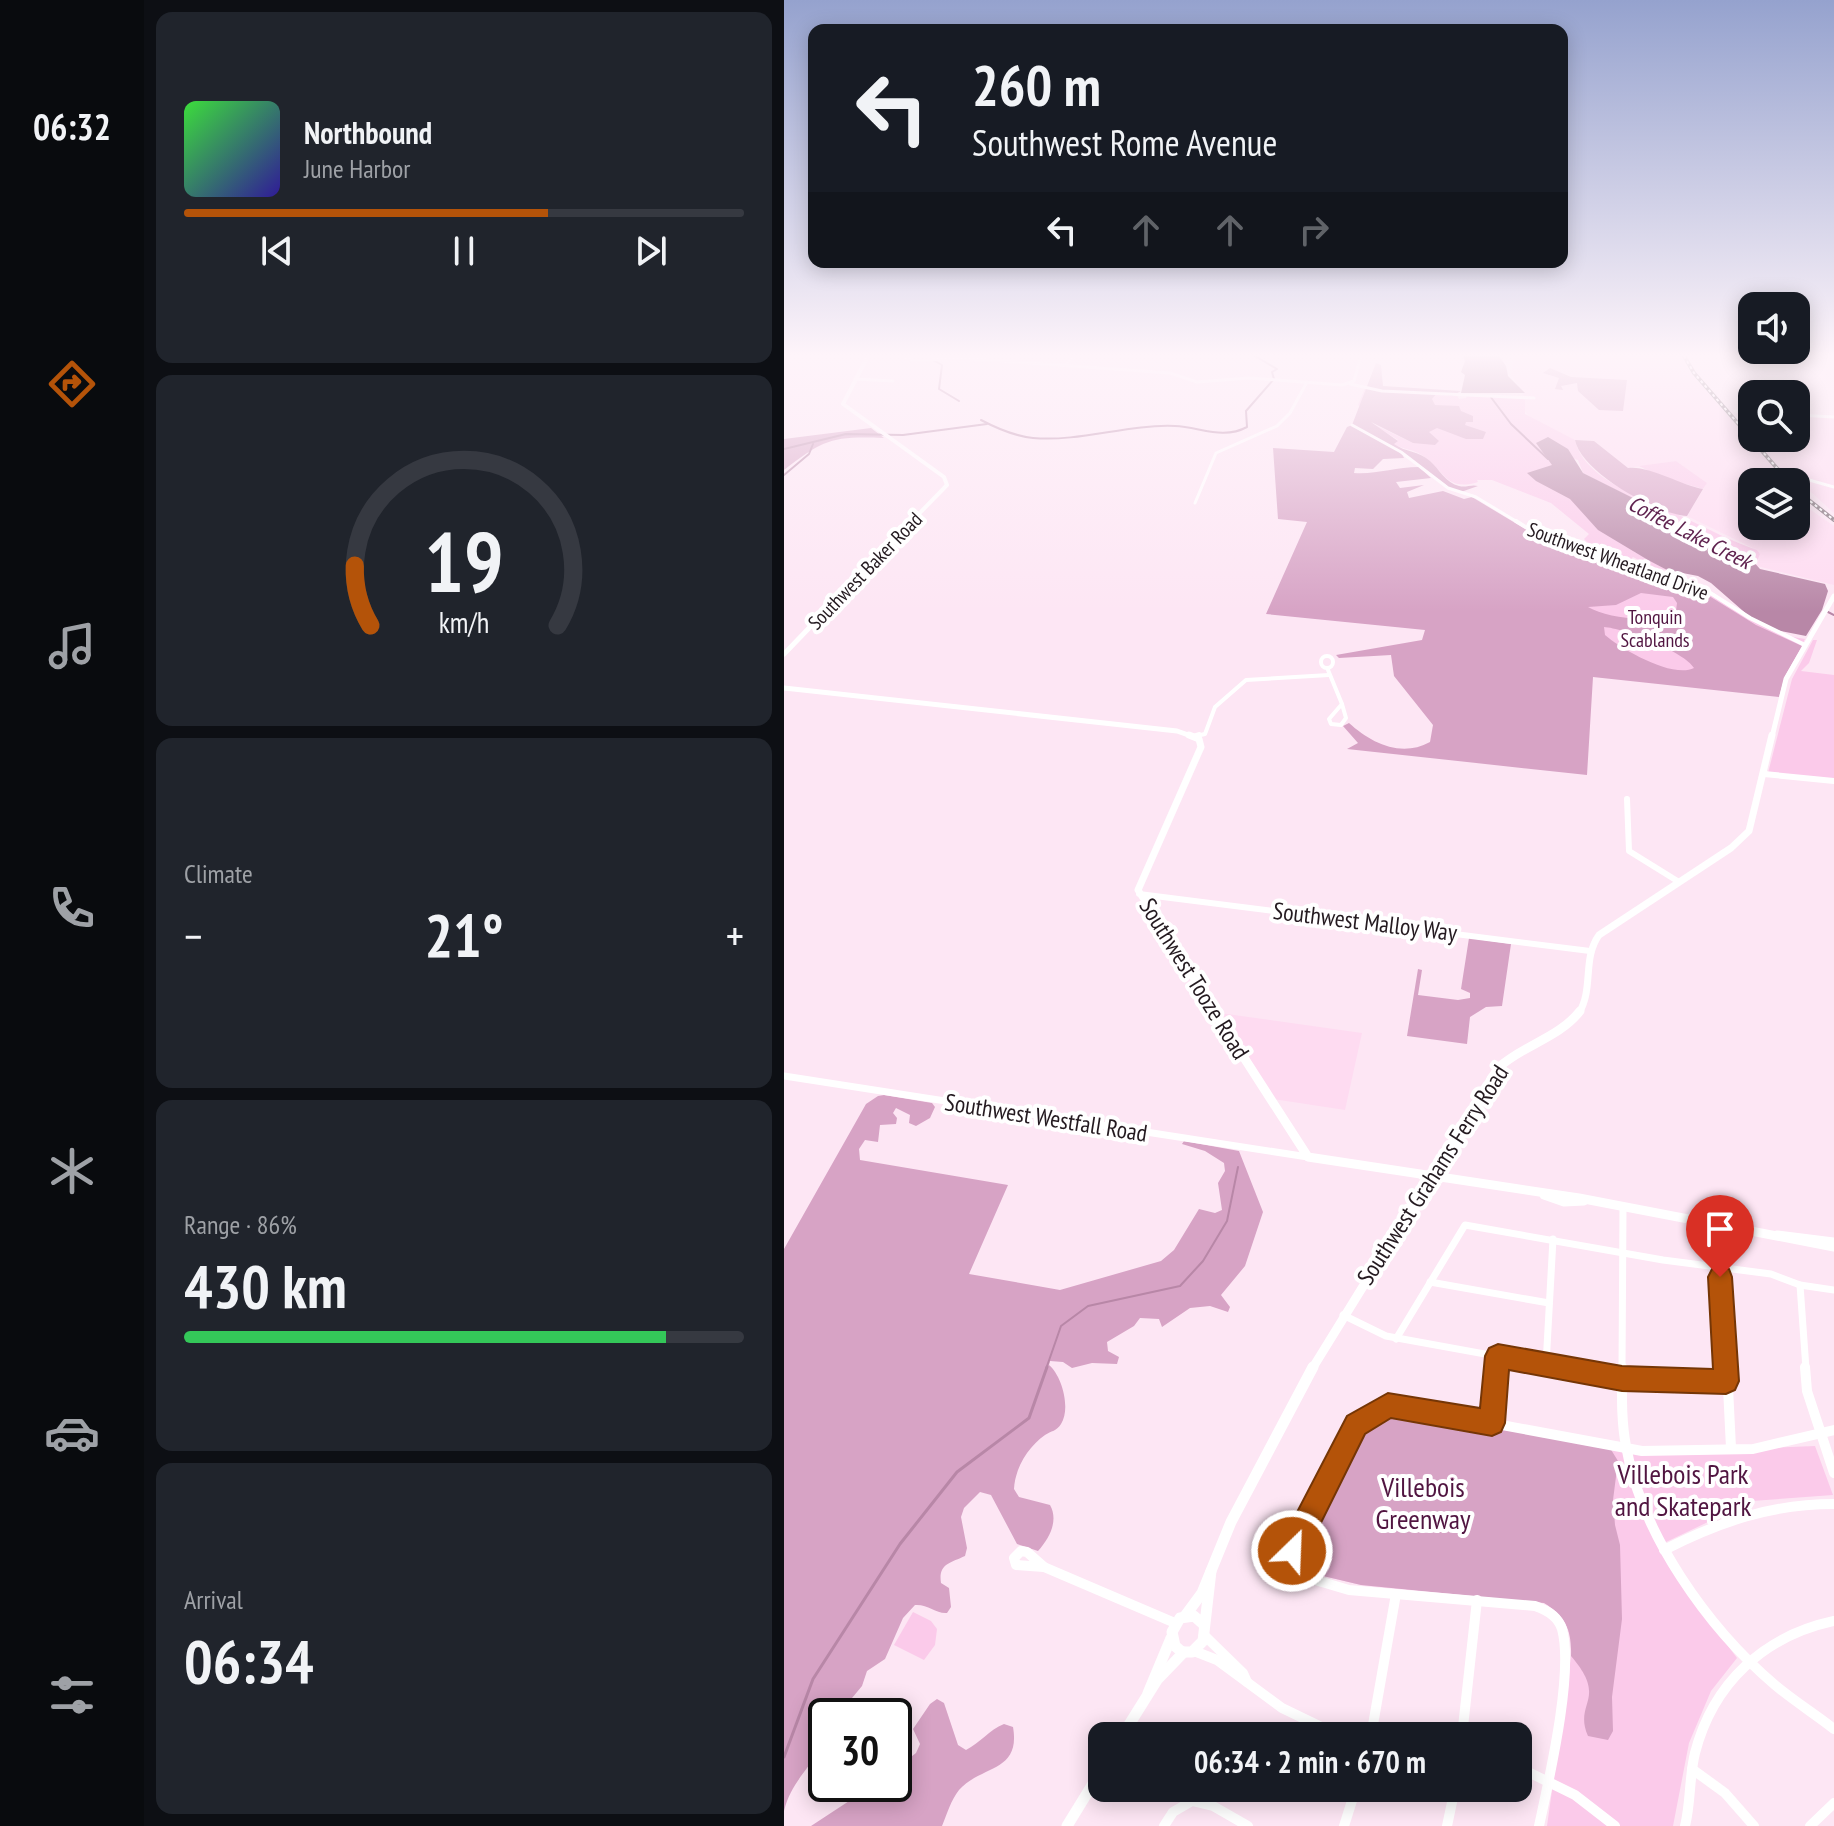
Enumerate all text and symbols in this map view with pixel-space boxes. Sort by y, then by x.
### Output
text: 260 m [972,49,1101,121]
icon: left [840,56,944,160]
text: 06:32 [33,103,111,150]
text: Northbound [304,113,432,152]
text: Southwest Rome Avenue [972,119,1277,166]
text: June Harbor [304,152,410,185]
icon: left [1040,208,1084,252]
icon: ahead [1124,208,1168,252]
icon: ahead [1208,208,1252,252]
icon: right [1292,208,1336,252]
icon: previous [255,229,299,273]
icon: pause [442,229,486,273]
icon: next [629,229,673,273]
map controls [1738,292,1810,540]
button: sound [1738,292,1810,364]
icon: directions [44,356,100,412]
button: search [1738,380,1810,452]
button: layers [1738,468,1810,540]
water label: Coffee Lake Creek [1624,489,1759,576]
text: 19 [424,507,504,615]
street label: Southwest Baker Road [802,507,928,635]
street label: Southwest Wheatland Drive [1524,516,1712,606]
text: km/h [439,604,489,641]
park label: Tonquin Scablands [1620,604,1690,653]
icon: music [44,618,100,674]
text: Climate [184,857,253,890]
icon: phone [44,880,100,936]
street label: Southwest Tooze Road [1132,892,1256,1065]
street label: Southwest Malloy Way [1271,895,1459,948]
text: 21° [424,896,504,974]
text: − [184,907,202,964]
text: + [726,907,744,964]
street label: Southwest Grahams Ferry Road [1350,1059,1515,1291]
street label: Southwest Westfall Road [943,1086,1149,1149]
icon: climate [44,1143,100,1199]
pin [1686,1195,1754,1277]
icon: arrive [1698,1207,1742,1251]
text: Range · 86% [184,1208,297,1241]
text: 430 km [184,1247,347,1325]
icon: car [44,1405,100,1461]
park label: Villebois Park and Skatepark [1615,1455,1751,1524]
park label: Villebois Greenway [1376,1468,1471,1537]
position arrow [1250,1509,1334,1593]
text: Arrival [184,1583,243,1616]
text: 06:34 [184,1622,314,1700]
icon: filters [44,1667,100,1723]
speed limit sign: 30 [808,1698,912,1802]
text: 06:34 · 2 min · 670 m [1194,1742,1426,1781]

